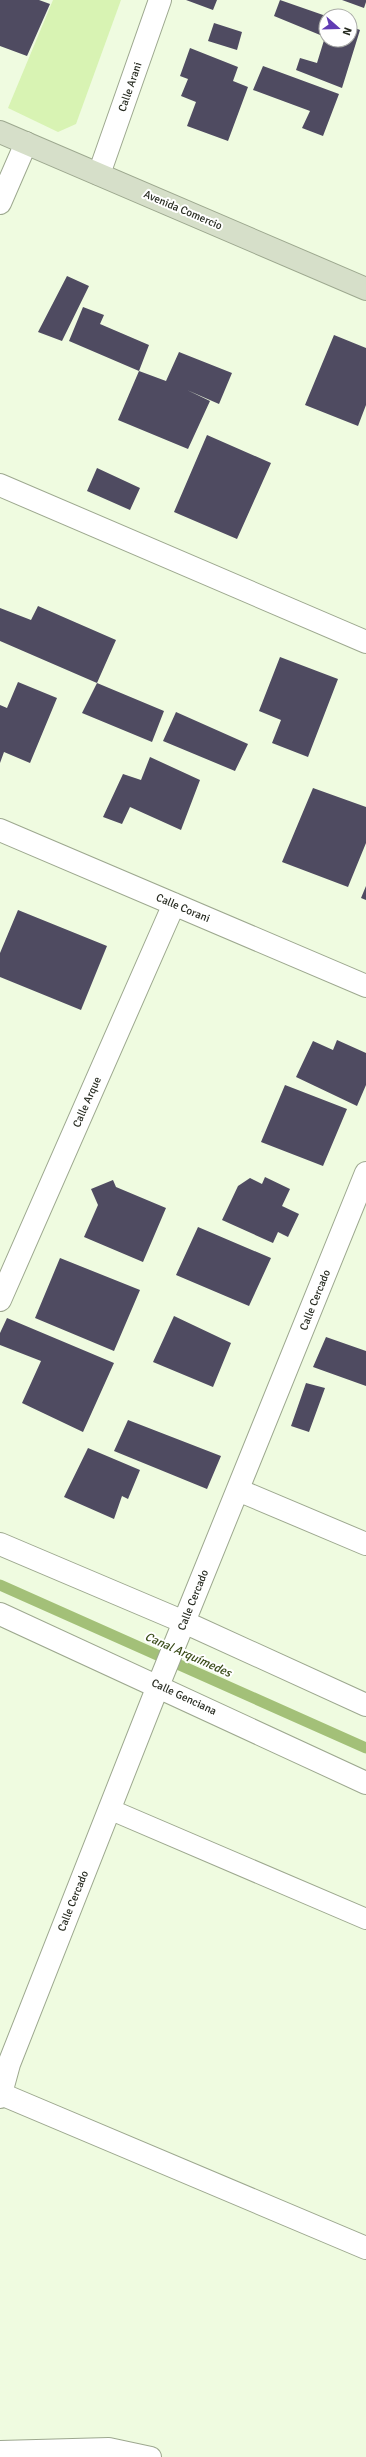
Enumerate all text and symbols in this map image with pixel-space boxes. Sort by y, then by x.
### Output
north arrow [318,8,358,48]
text: N [340,25,354,37]
street label: Calle Arani [115,60,145,113]
street label: Avenida Comercio [142,188,225,233]
street label: Calle Corani [154,891,212,925]
street label: Calle Arque [70,1075,104,1129]
street label: Calle Cercado [297,1267,333,1332]
street label: Calle Cercado [175,1567,211,1632]
water label: Canal Arquímedes [142,1629,235,1681]
street label: Calle Genciana [149,1676,219,1718]
street label: Calle Cercado [55,1868,91,1933]

